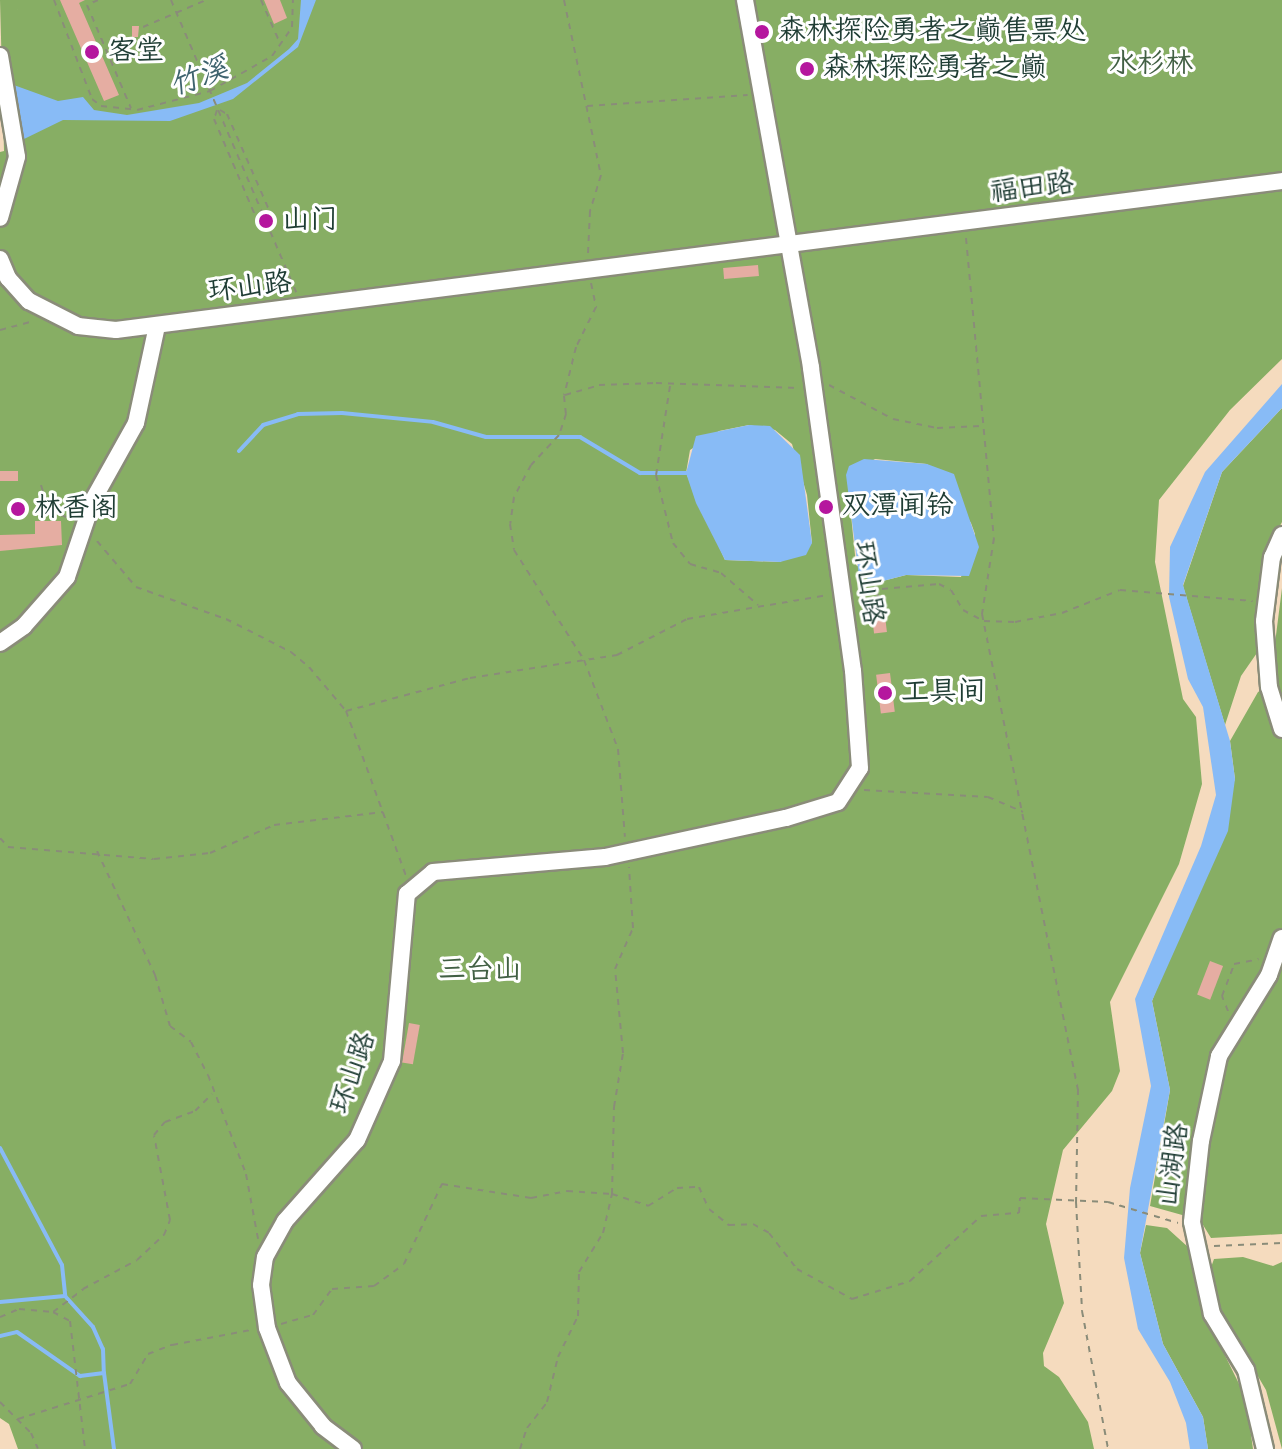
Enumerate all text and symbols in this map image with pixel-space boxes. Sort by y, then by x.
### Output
place label: 森林探险勇者之巅售票处 [778,15,1086,49]
marker: 森林探险勇者之巅售票处 [753,23,771,41]
place label: 客堂 [108,35,164,69]
marker: 客堂 [83,43,101,61]
park label: 水杉林 [1109,48,1193,82]
water label: 竹溪 [165,51,233,105]
place label: 森林探险勇者之巅 [823,52,1047,86]
marker: 森林探险勇者之巅 [798,60,816,78]
street label: 福田路 [988,167,1076,211]
place label: 山门 [282,204,338,238]
marker: 山门 [257,212,275,230]
street label: 环山路 [206,266,294,310]
place label: 双潭闻铃 [842,490,954,524]
place label: 林香阁 [34,492,118,526]
marker: 双潭闻铃 [817,498,835,516]
marker: 林香阁 [9,500,27,518]
street label: 环山路 [845,539,889,627]
place label: 工具间 [901,676,985,710]
marker: 工具间 [876,684,894,702]
park label: 三台山 [438,954,522,988]
street label: 环山路 [324,1028,384,1118]
street label: 山湖路 [1152,1121,1196,1209]

